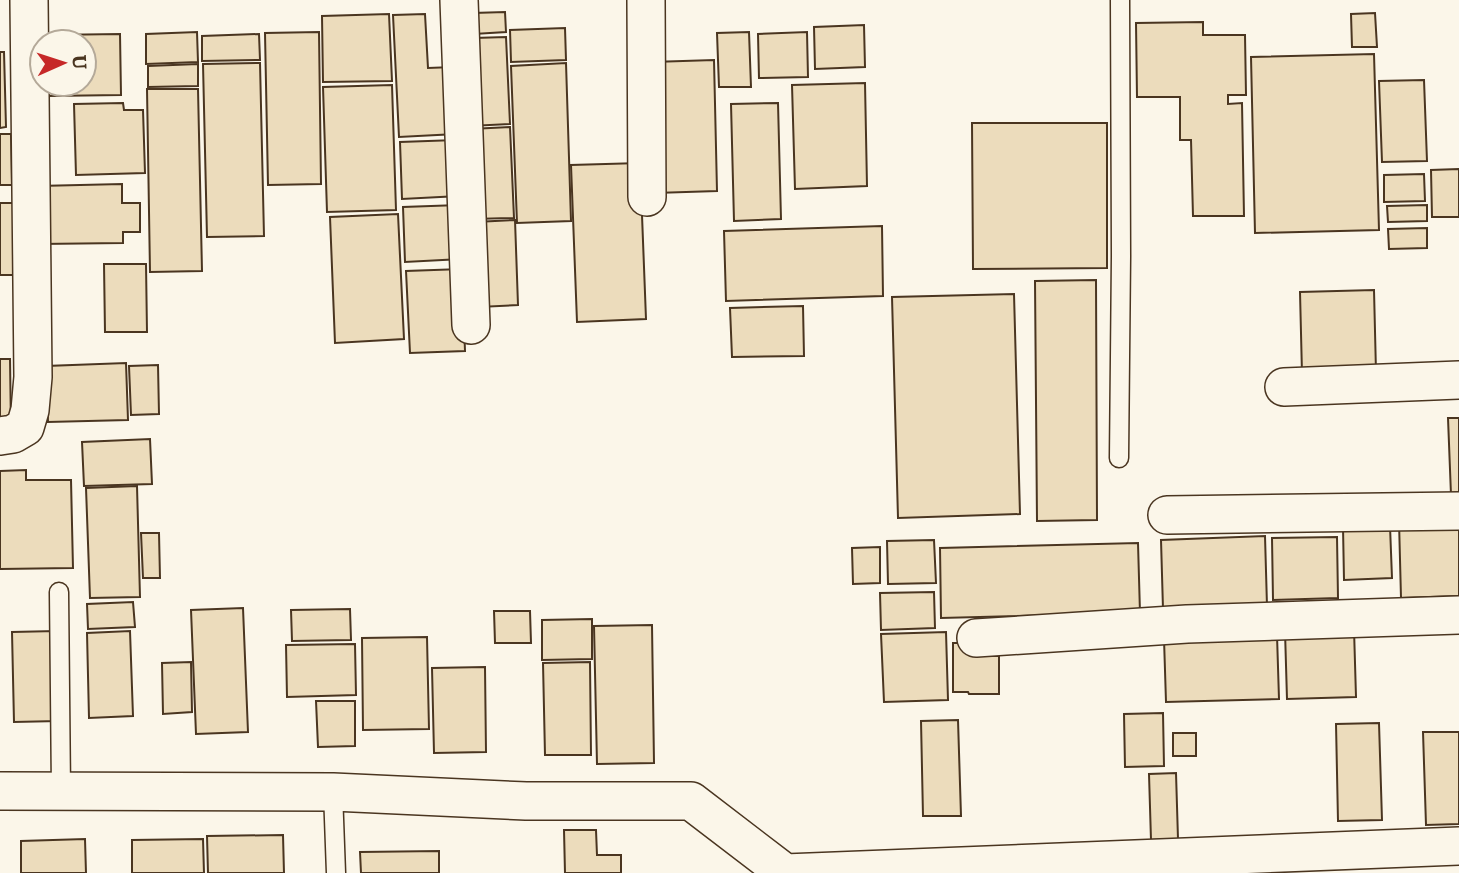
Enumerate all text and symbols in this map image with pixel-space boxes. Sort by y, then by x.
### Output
north arrow [28,28,98,98]
text: U [67,54,95,70]

